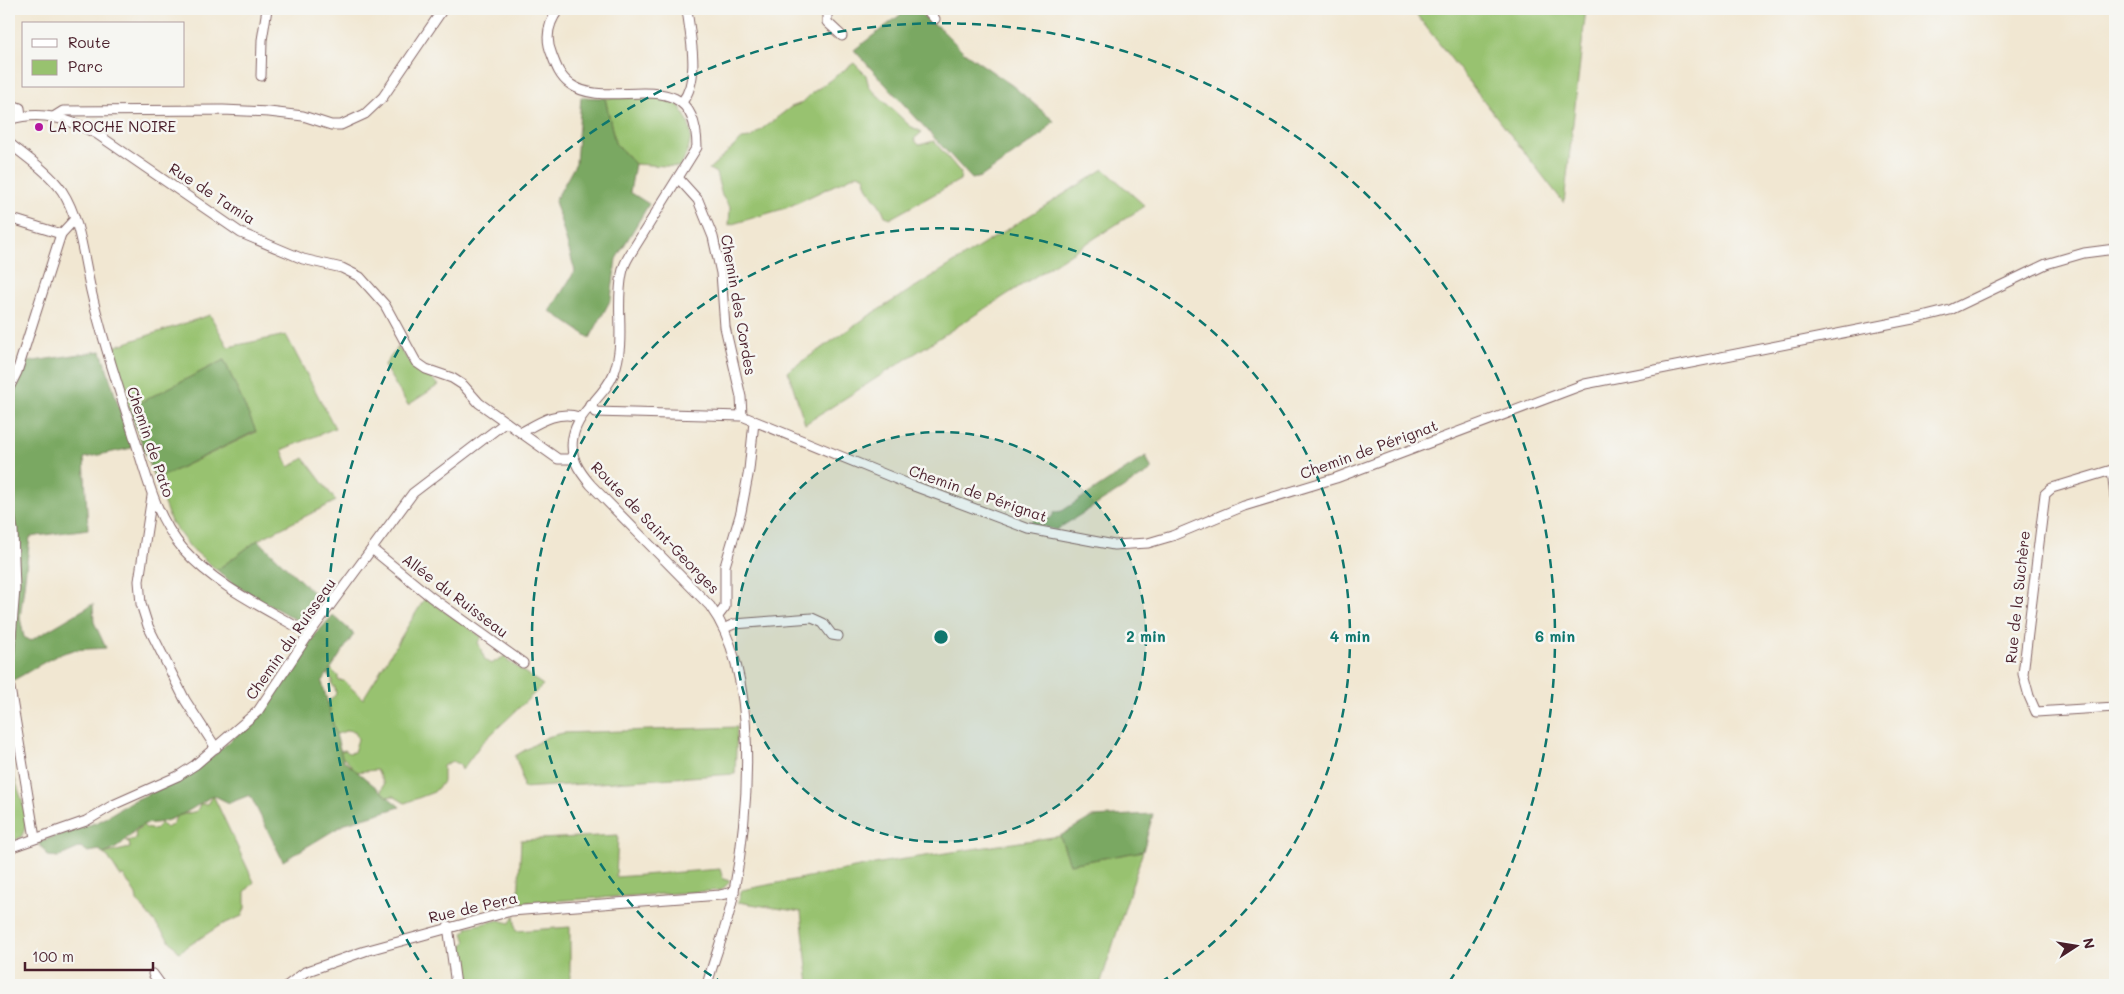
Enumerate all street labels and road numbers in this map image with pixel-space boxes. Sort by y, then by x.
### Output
street label: Rue de Tamia [166,158,260,229]
street label: Chemin des Cordes [717,233,761,377]
street label: Chemin de Pato [123,384,179,500]
street label: Chemin de Pérignat [1297,415,1440,483]
street label: Route de Saint-Georges [587,457,724,598]
street label: Chemin de Pérignat [906,460,1050,526]
street label: Rue de la Suchère [2000,529,2034,664]
street label: Allée du Ruisseau [399,549,513,642]
street label: Chemin du Ruisseau [241,574,340,703]
street label: Rue de Pera [426,887,519,927]

